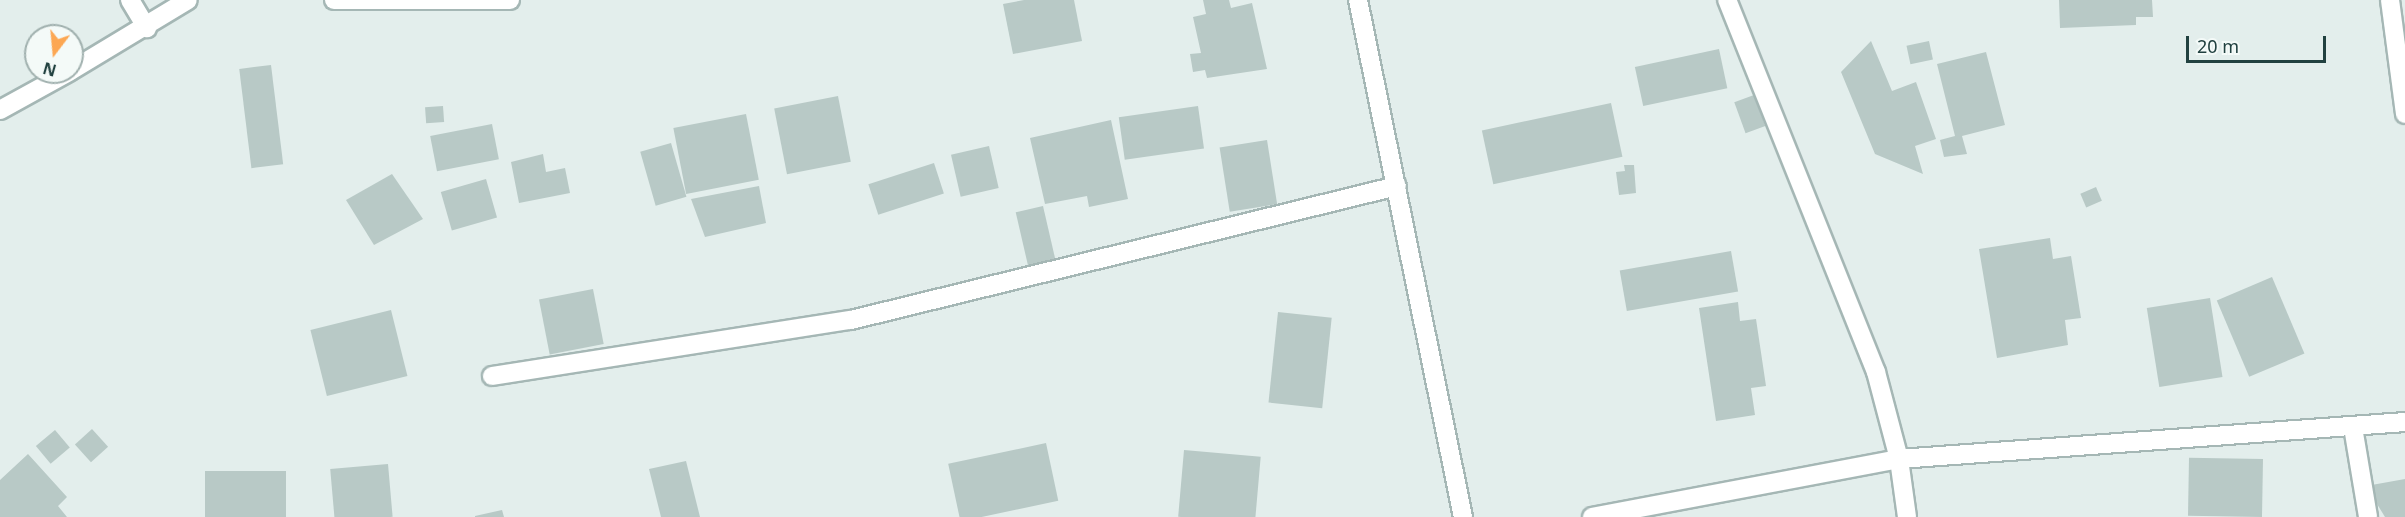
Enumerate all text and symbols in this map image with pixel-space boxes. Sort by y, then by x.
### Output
north arrow [24,24,84,84]
scale bar [2189,24,2328,62]
text: 20 m [2197,34,2239,58]
text: N [40,57,59,82]

